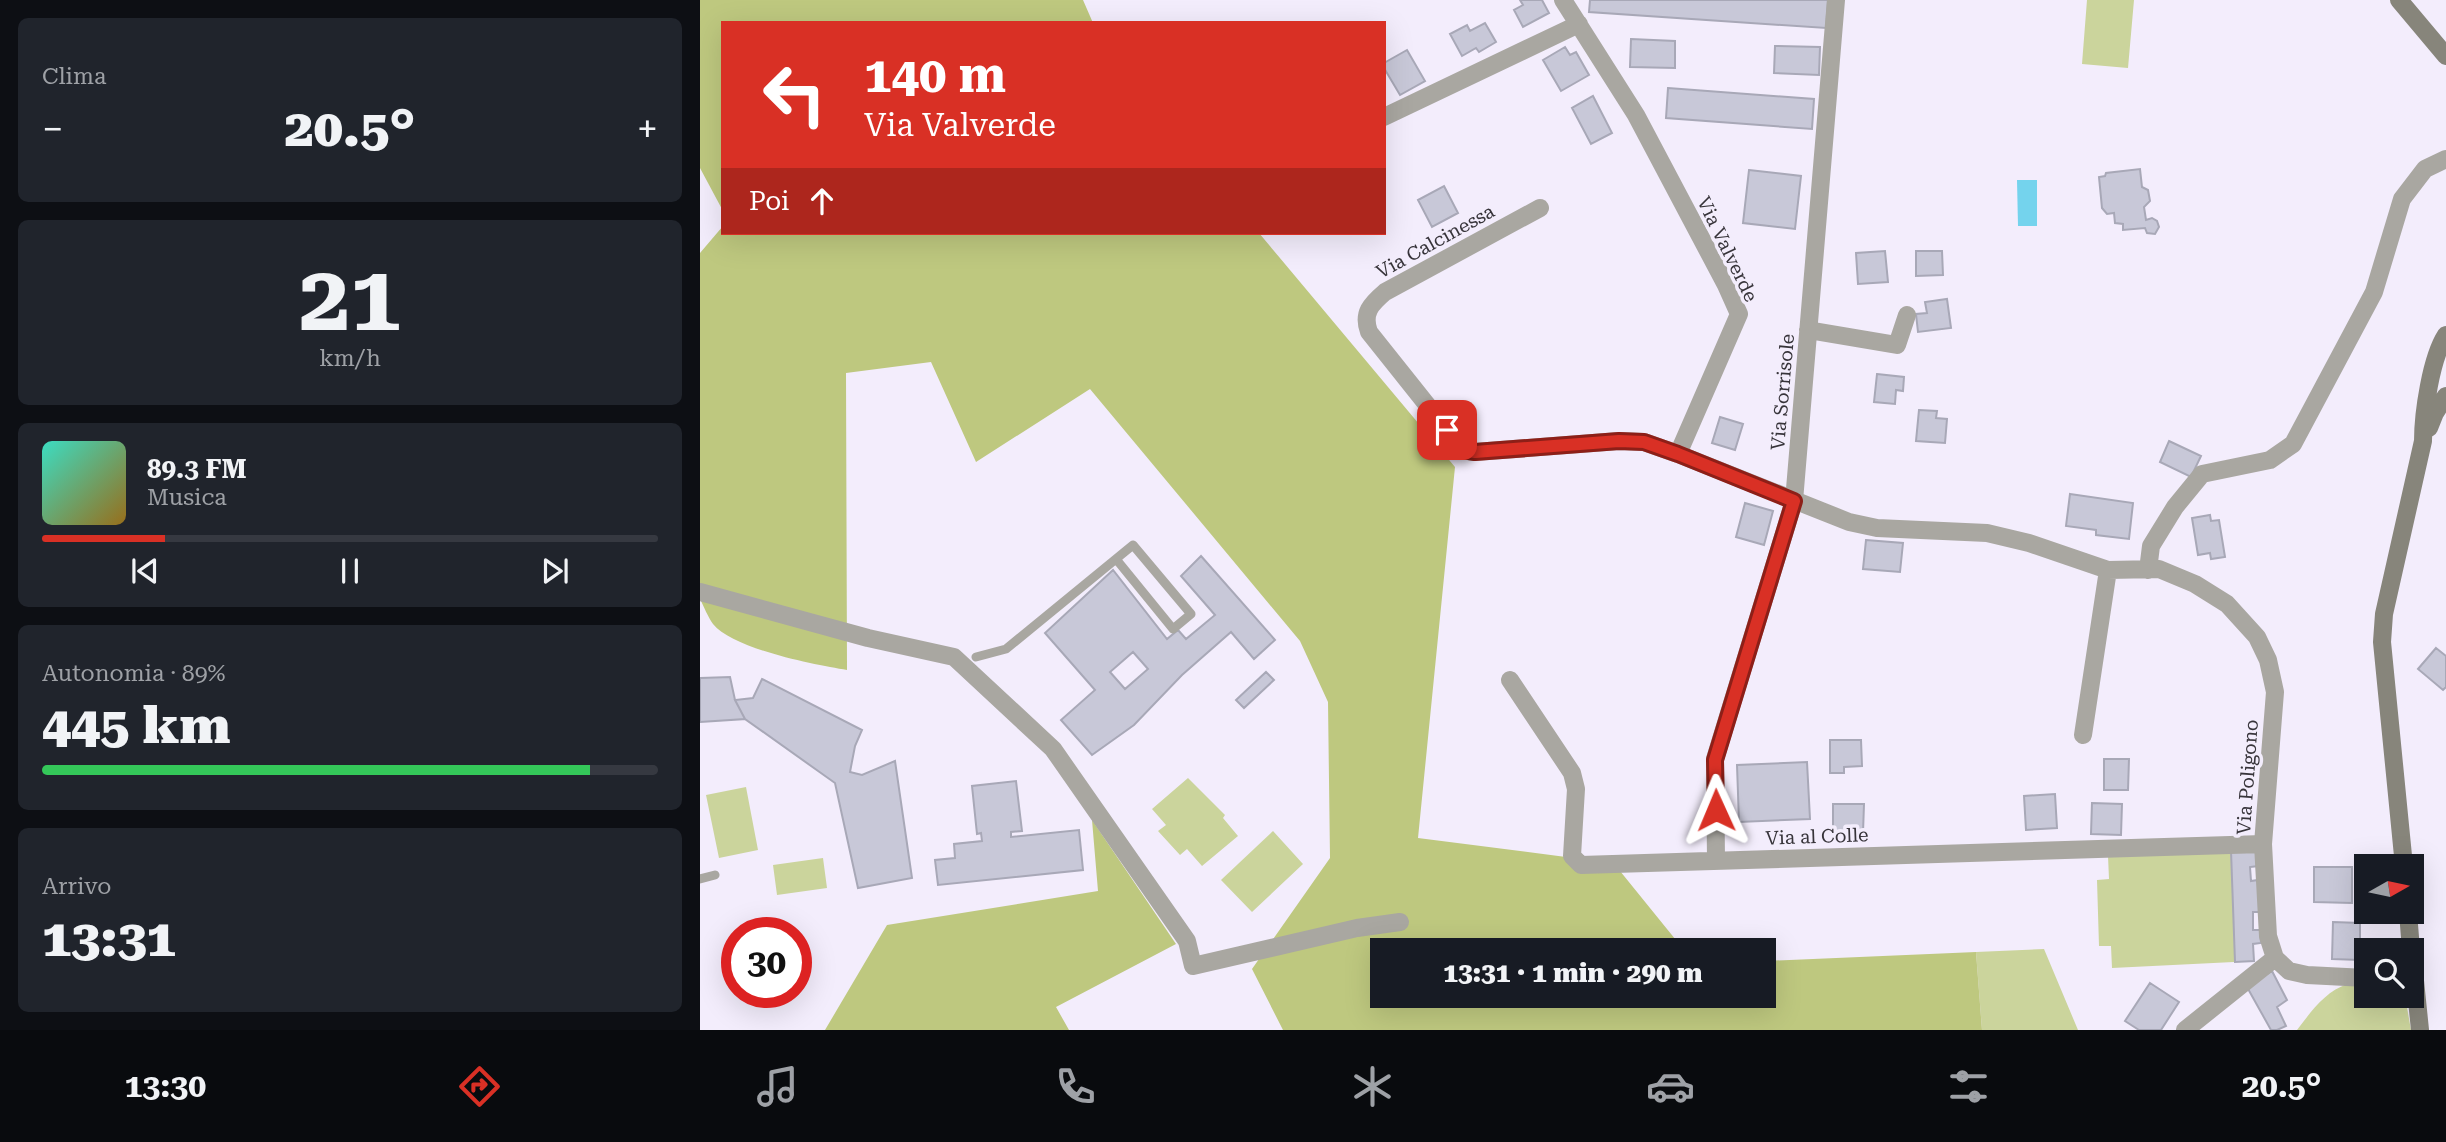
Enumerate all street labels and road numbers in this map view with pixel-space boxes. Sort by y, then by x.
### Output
street label: Via Valverde [1692,193,1763,305]
street label: Via Calcinessa [1372,199,1499,283]
street label: Via Sorrisole [1766,333,1799,451]
street label: Via Poligono [2232,718,2263,836]
street label: Via al Colle [1765,823,1869,850]

